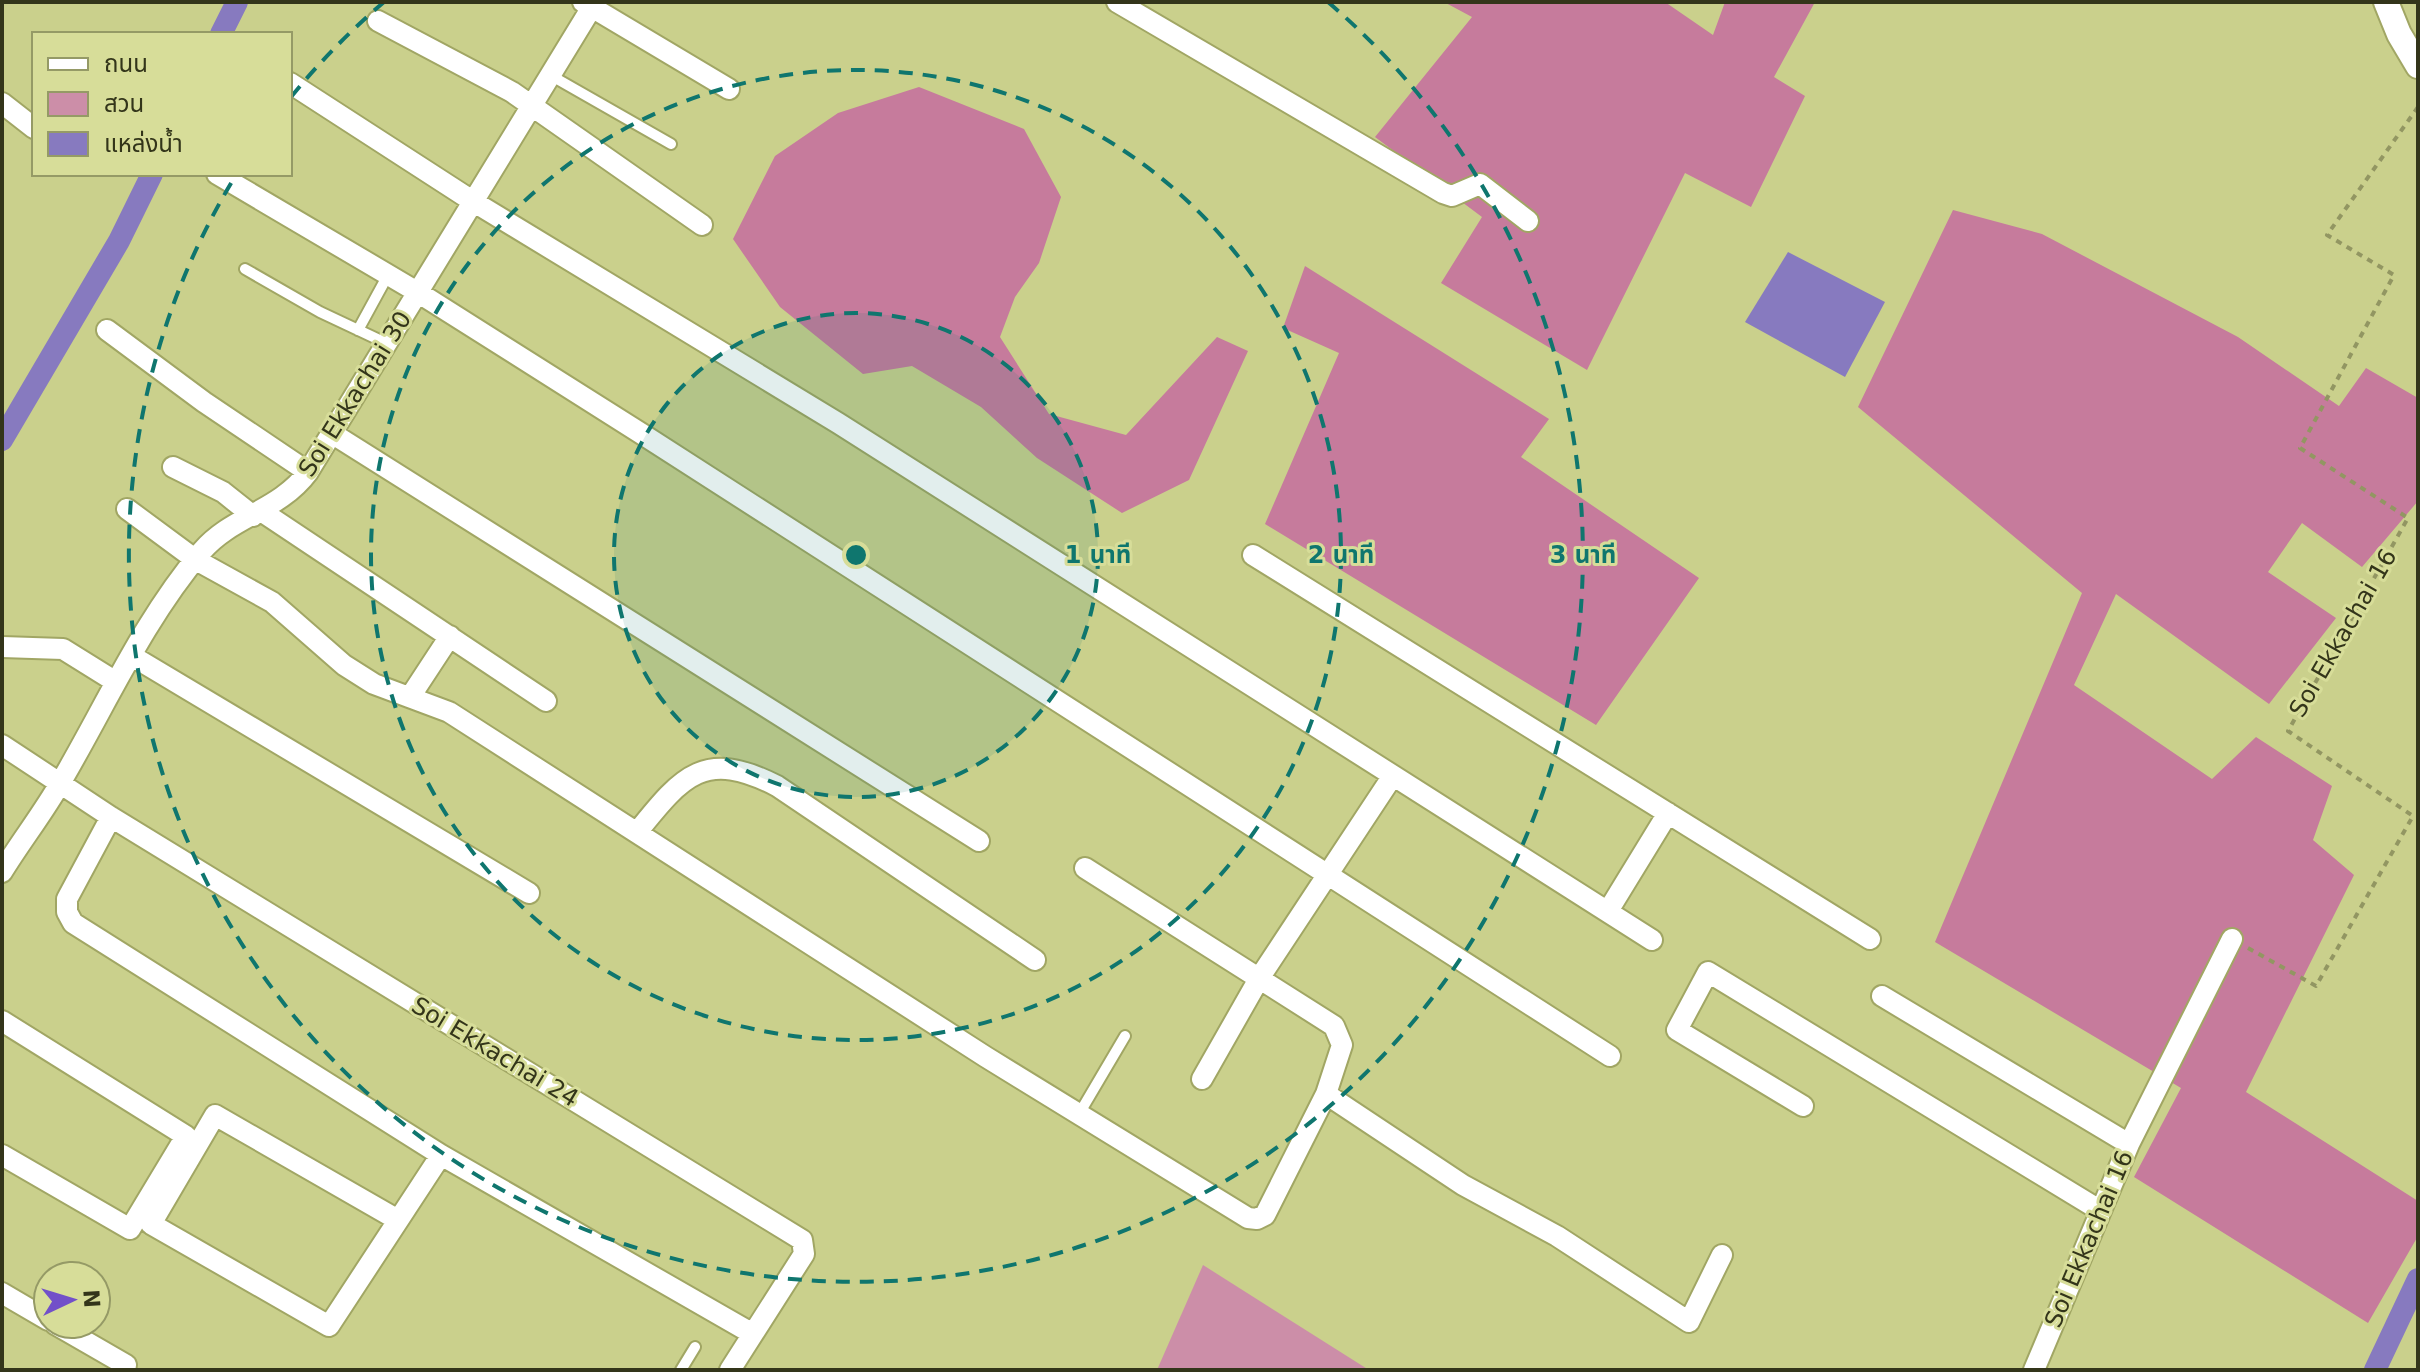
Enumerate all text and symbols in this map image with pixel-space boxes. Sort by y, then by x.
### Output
legend [32,32,292,176]
text: ถนน [104,50,148,78]
text: สวน [104,90,144,118]
text: แหล่งน้ำ [104,127,183,158]
street label: Soi Ekkachai 30 [293,306,417,482]
centre of rings [842,541,870,569]
text: 1 นาที [1065,541,1131,569]
text: 2 นาที [1308,541,1374,569]
text: 3 นาที [1550,541,1616,569]
street label: Soi Ekkachai 16 [2284,544,2402,722]
street label: Soi Ekkachai 24 [407,991,583,1113]
street label: Soi Ekkachai 16 [2039,1146,2139,1332]
north arrow [32,1260,112,1340]
text: N [78,1289,105,1309]

